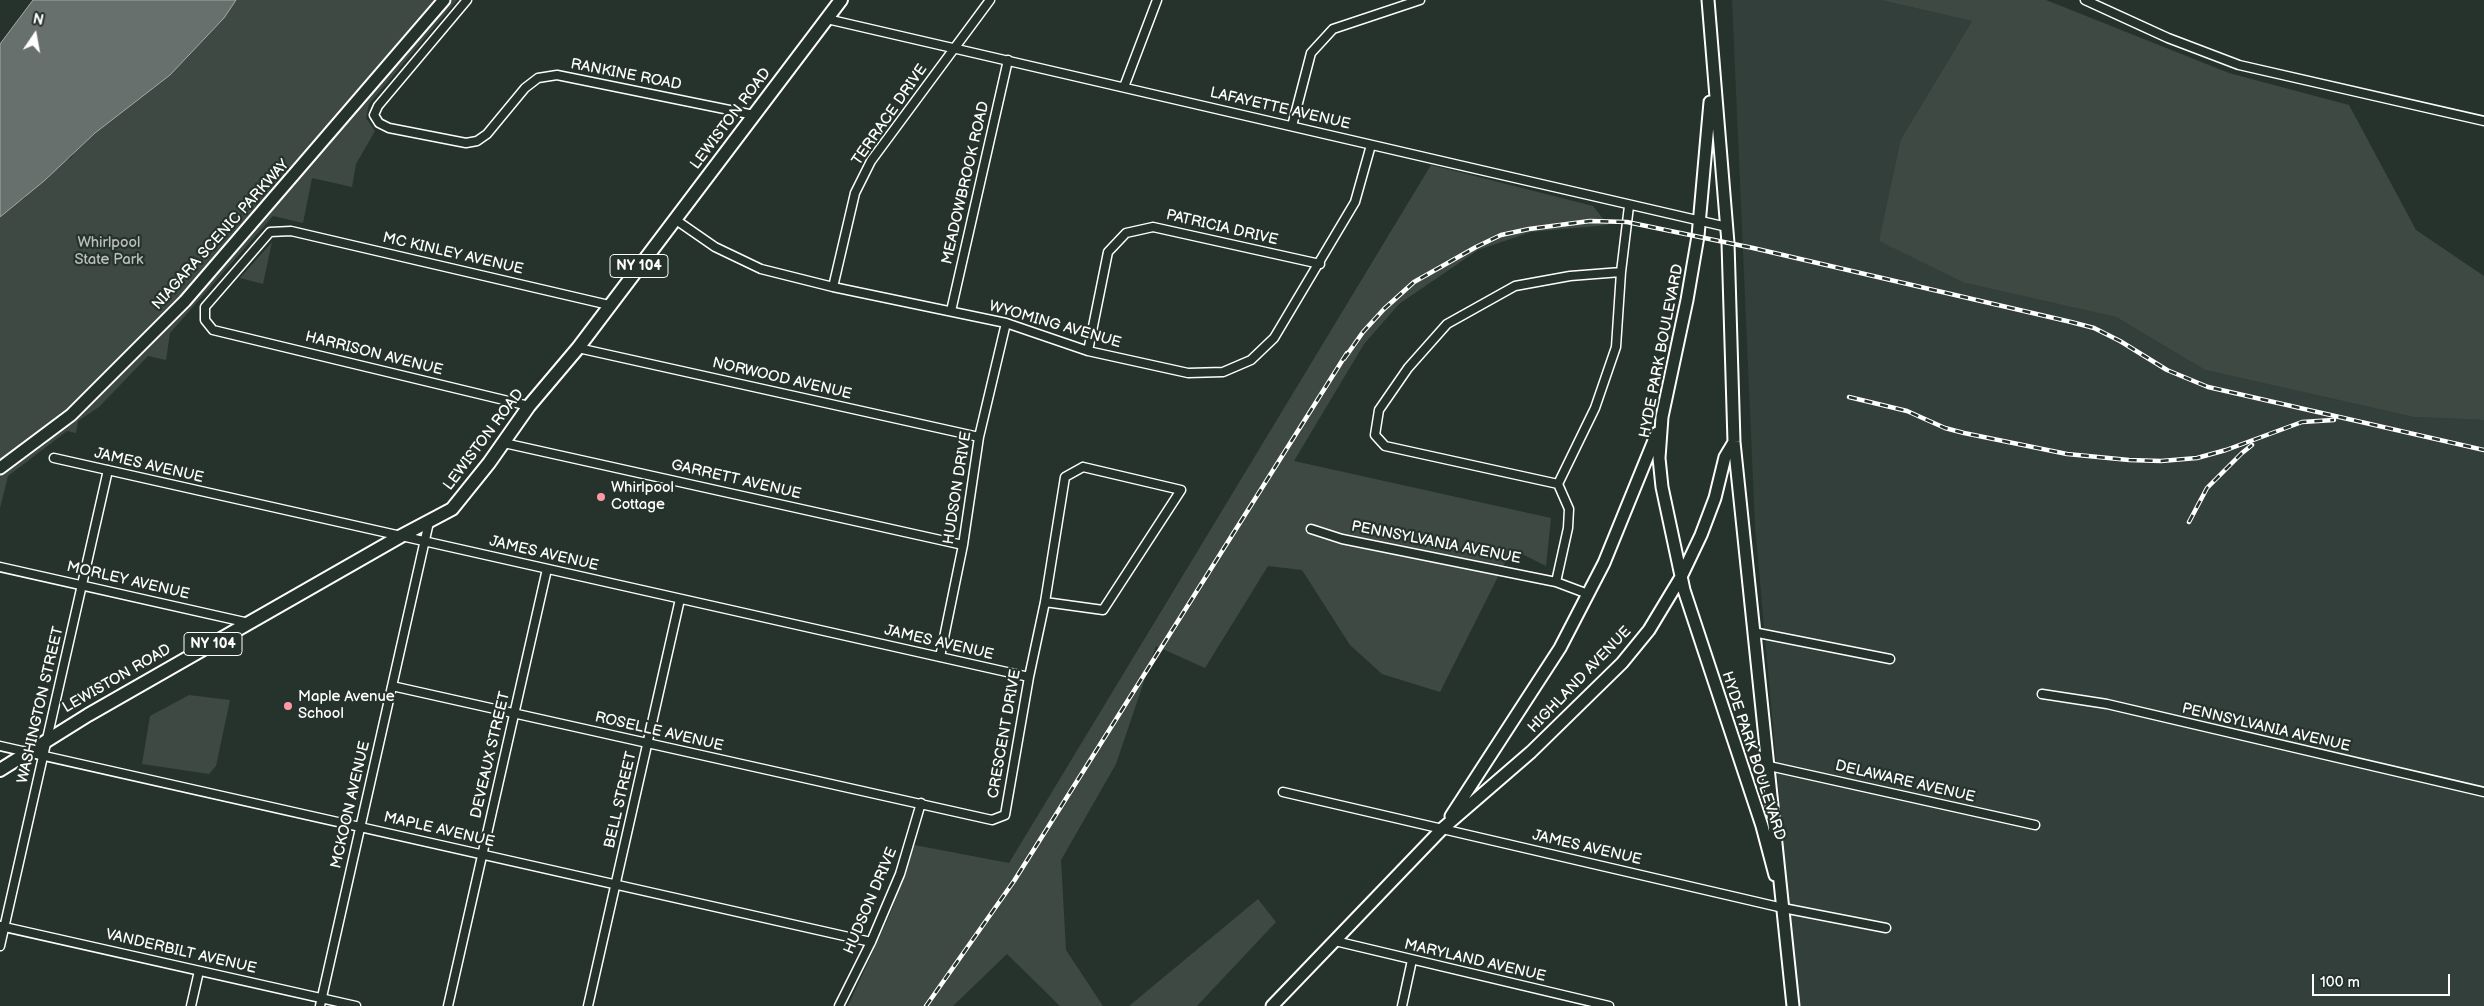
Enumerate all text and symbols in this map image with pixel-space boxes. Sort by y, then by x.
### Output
north arrow [10,10,60,60]
text: N [31,10,45,29]
street label: RANKINE ROAD [569,55,683,95]
street label: TERRACE DRIVE [849,61,931,169]
street label: LEWISTON ROAD [687,65,775,173]
street label: LAFAYETTE AVENUE [1208,84,1352,134]
street label: MEADOWBROOK ROAD [938,100,994,266]
street label: NIAGARA SCENIC PARKWAY [149,156,293,314]
street label: PATRICIA DRIVE [1164,206,1280,250]
street label: MC KINLEY AVENUE [381,229,525,279]
park label: Whirlpool State Park [75,234,143,269]
road number: NY 104 [610,255,668,278]
street label: HYDE PARK BOULEVARD [1636,263,1688,439]
street label: WYOMING AVENUE [987,298,1123,352]
street label: HARRISON AVENUE [303,328,445,380]
street label: NORWOOD AVENUE [711,354,853,404]
street label: LEWISTON ROAD [440,386,528,494]
street label: HUDSON DRIVE [940,430,976,546]
street label: JAMES AVENUE [93,445,205,487]
street label: GARRETT AVENUE [669,456,803,504]
place label: Whirlpool Cottage [611,479,674,514]
marker: Whirlpool Cottage [595,491,607,503]
street label: PENNSYLVANIA AVENUE [1350,518,1522,568]
street label: JAMES AVENUE [488,533,600,575]
street label: MORLEY AVENUE [65,558,191,604]
street label: JAMES AVENUE [883,622,995,664]
street label: HIGHLAND AVENUE [1525,623,1635,737]
street label: WASHINGTON STREET [14,625,68,785]
road number: NY 104 [184,633,242,656]
street label: LEWISTON ROAD [60,641,174,717]
street label: CRESCENT DRIVE [985,668,1025,800]
street label: HYDE PARK BOULEVARD [1717,669,1789,843]
place label: Maple Avenue School [298,688,395,723]
street label: DEVEAUX STREET [468,690,514,820]
marker: Maple Avenue School [282,700,294,712]
street label: PENNSYLVANIA AVENUE [2180,700,2352,756]
street label: ROSELLE AVENUE [593,708,725,756]
street label: MCKOON AVENUE [328,739,374,871]
street label: BELL STREET [601,750,641,850]
street label: DELAWARE AVENUE [1833,757,1977,807]
street label: MAPLE AVENUE [382,808,496,852]
street label: JAMES AVENUE [1531,827,1643,869]
street label: HUDSON DRIVE [840,845,902,957]
street label: VANDERBILT AVENUE [104,926,258,978]
street label: MARYLAND AVENUE [1402,936,1548,986]
scale bar [2314,964,2452,996]
text: 100 m [2320,973,2360,992]

